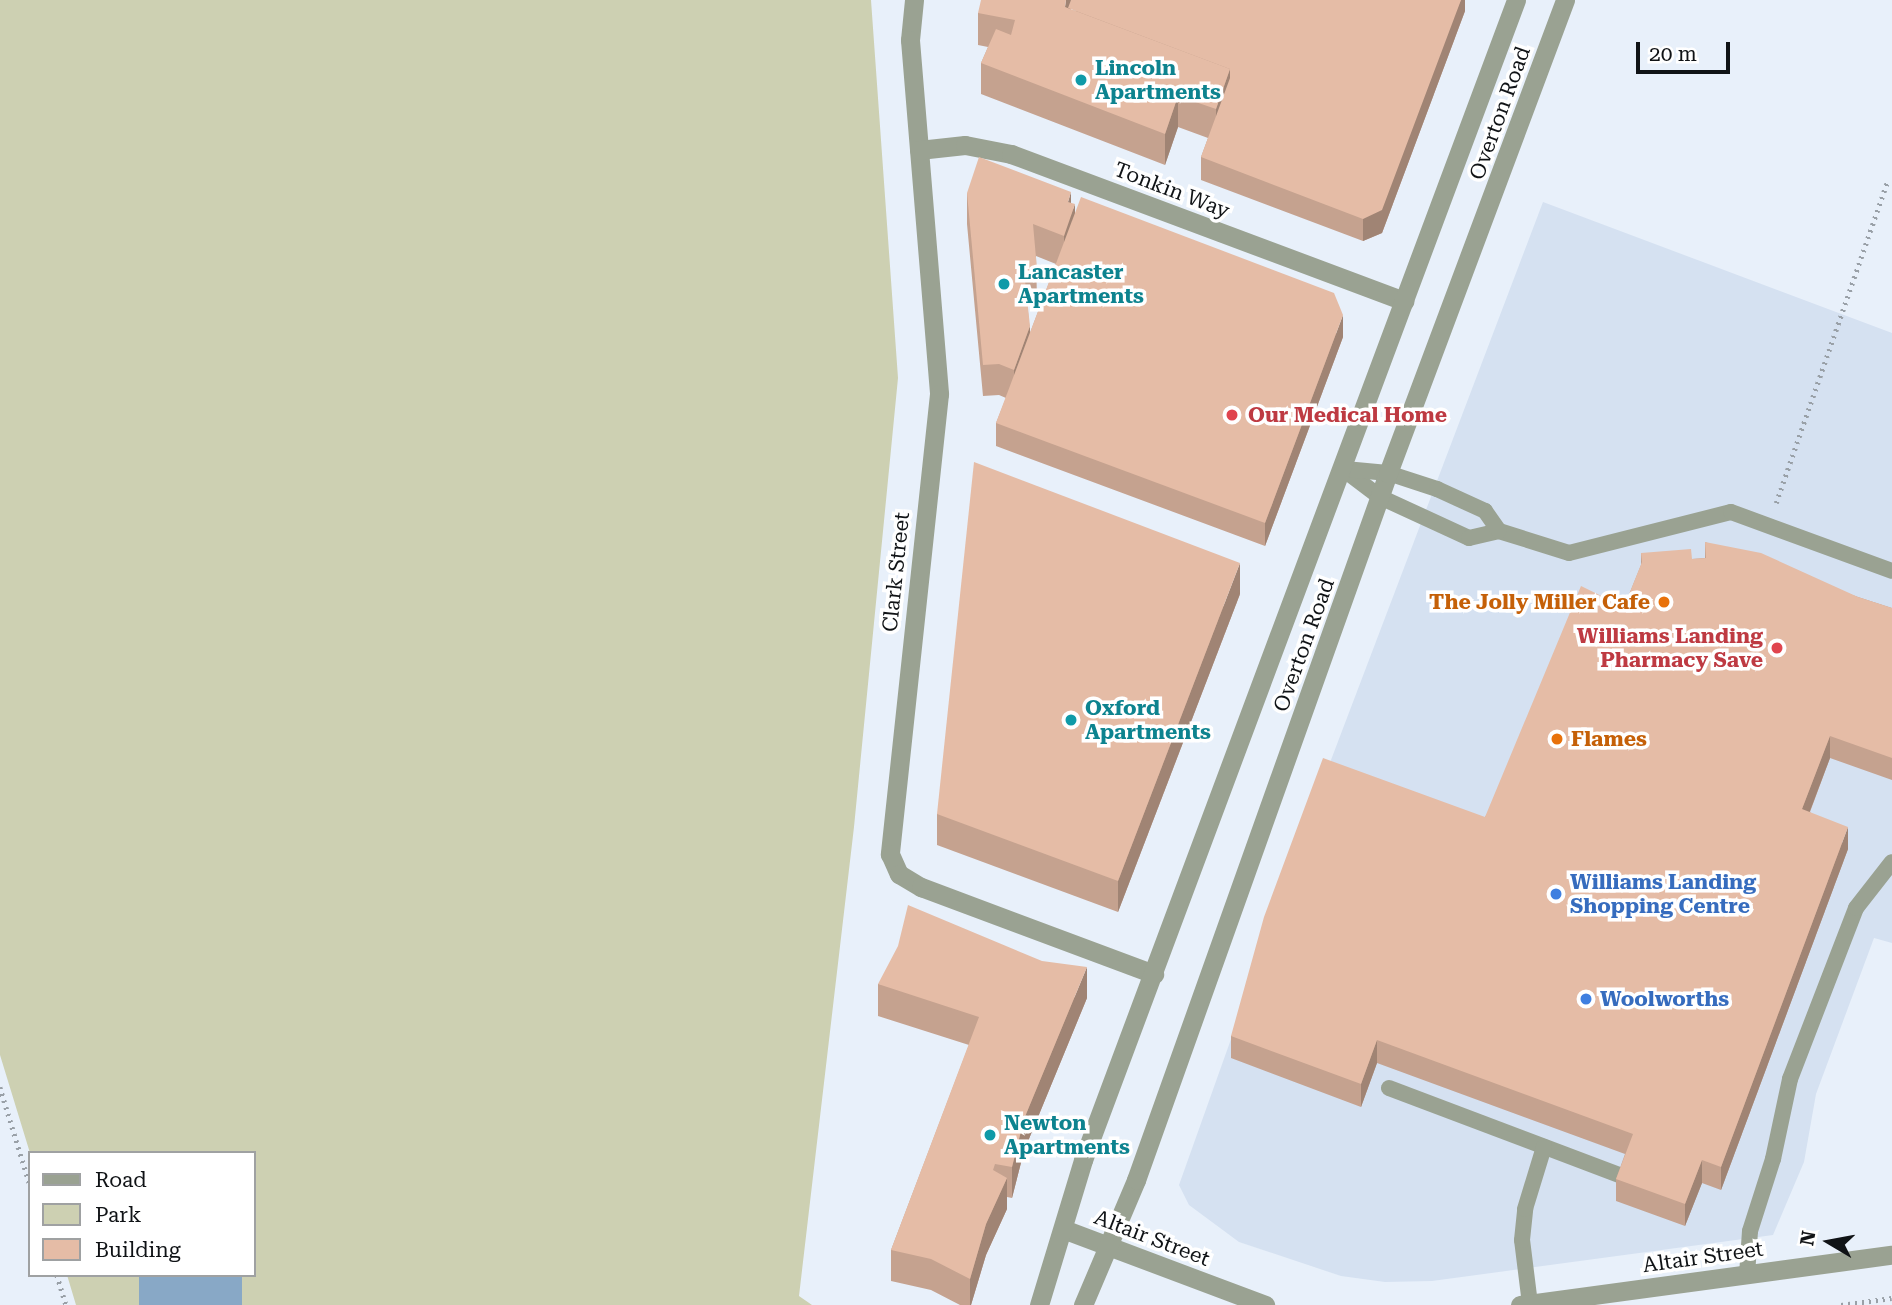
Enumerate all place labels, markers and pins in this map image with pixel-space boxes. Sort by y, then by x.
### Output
place label: Lincoln Apartments [1095,55,1221,105]
marker: Lincoln Apartments [1073,72,1089,88]
place label: Lancaster Apartments [1018,259,1144,309]
marker: Lancaster Apartments [996,276,1012,292]
place label: Our Medical Home [1248,402,1447,428]
marker: Our Medical Home [1222,405,1242,425]
place label: The Jolly Miller Cafe [1429,589,1650,615]
marker: The Jolly Miller Cafe [1656,594,1672,610]
place label: Williams Landing Pharmacy Save [1577,623,1763,673]
marker: Williams Landing Pharmacy Save [1769,640,1785,656]
place label: Oxford Apartments [1085,695,1211,745]
marker: Oxford Apartments [1063,712,1079,728]
place label: Flames [1571,726,1647,752]
marker: Flames [1549,731,1565,747]
place label: Williams Landing Shopping Centre [1570,869,1756,919]
marker: Williams Landing Shopping Centre [1548,886,1564,902]
place label: Woolworths [1600,986,1729,1012]
marker: Woolworths [1578,991,1594,1007]
place label: Newton Apartments [1004,1110,1130,1160]
marker: Newton Apartments [982,1127,998,1143]

